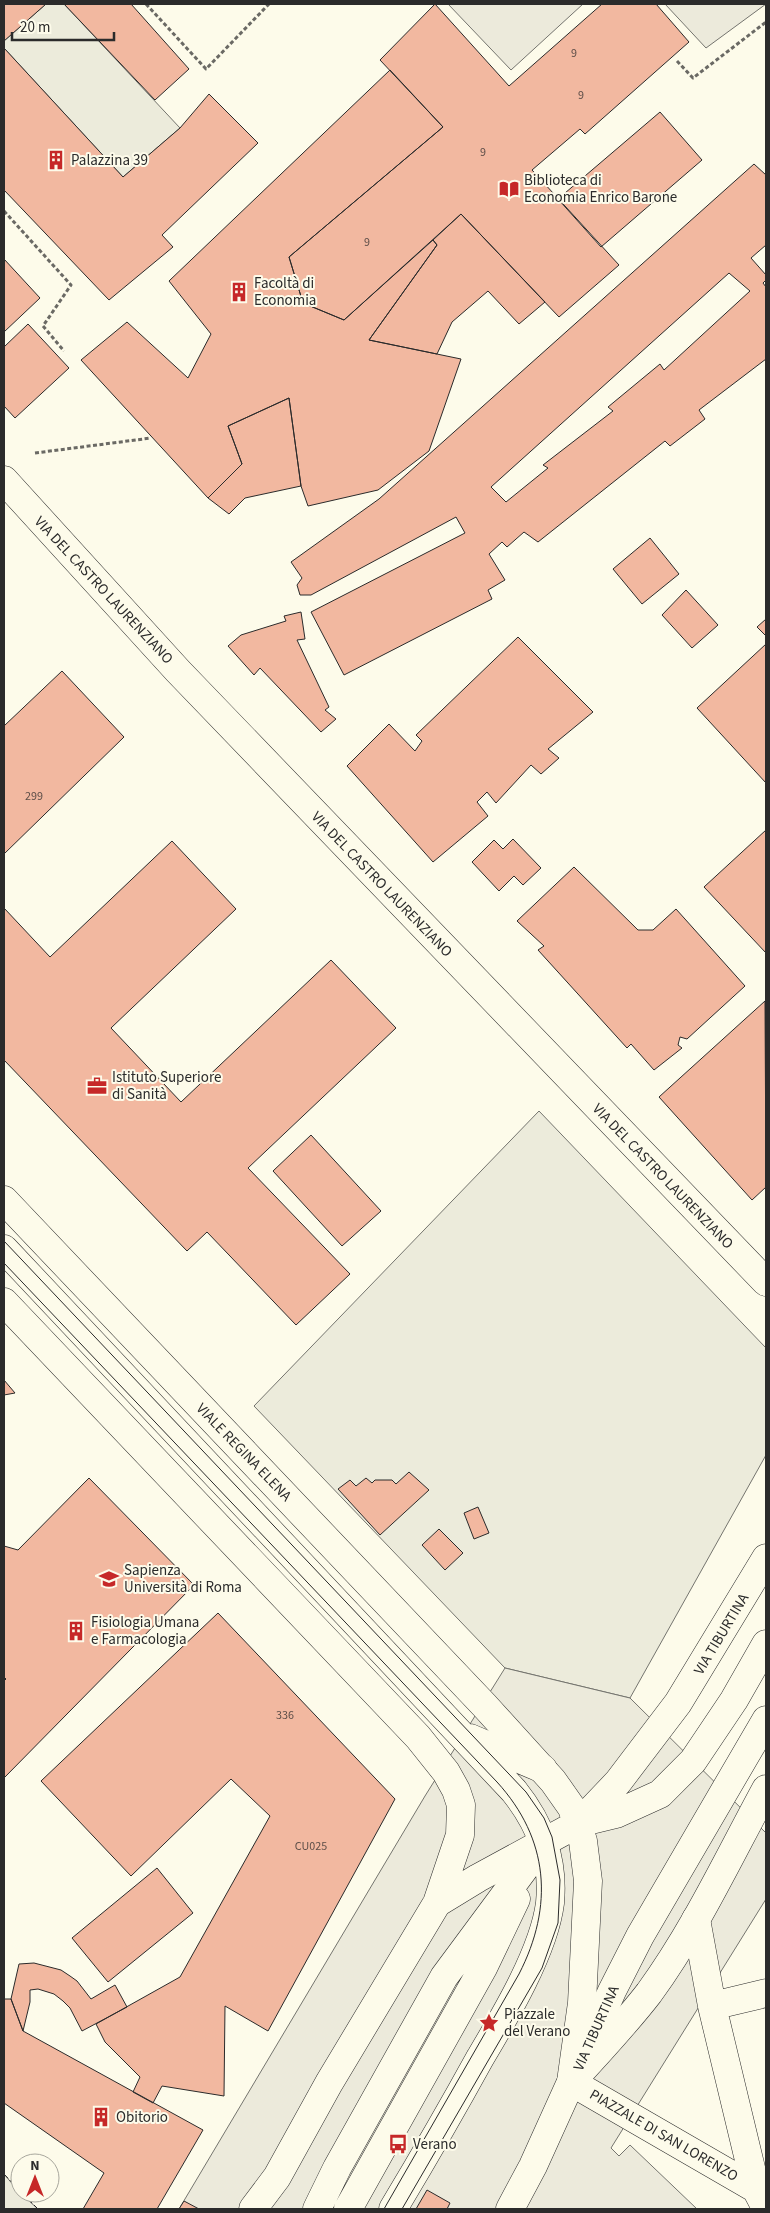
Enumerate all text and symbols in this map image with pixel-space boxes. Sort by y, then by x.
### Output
scale bar [12,10,115,42]
text: 20 m [20,17,50,38]
house number: 9 [571,45,577,62]
house number: 9 [578,87,584,104]
house number: 9 [480,144,486,161]
building icon: Palazzina 39 [45,149,67,171]
place label: Palazzina 39 [71,150,148,171]
place label: Biblioteca di Economia Enrico Barone [524,170,677,208]
library icon: Biblioteca di Economia Enrico Barone [498,178,520,200]
house number: 9 [364,234,370,251]
place label: Facoltà di Economia [254,273,316,311]
building icon: Facoltà di Economia [228,281,250,303]
street label: VIA DEL CASTRO LAURENZIANO [29,512,178,669]
house number: 299 [25,788,43,805]
street label: VIA DEL CASTRO LAURENZIANO [306,807,457,962]
place label: Istituto Superiore di Sanità [112,1067,221,1105]
office icon: Istituto Superiore di Sanità [86,1075,108,1097]
street label: VIA DEL CASTRO LAURENZIANO [587,1099,738,1254]
street label: VIALE REGINA ELENA [191,1398,297,1507]
place label: Sapienza Università di Roma [124,1560,242,1598]
school or university icon: Sapienza Università di Roma [98,1568,120,1590]
street label: VIA TIBURTINA [689,1589,754,1679]
place label: Fisiologia Umana e Farmacologia [91,1612,199,1650]
building icon: Fisiologia Umana e Farmacologia [65,1620,87,1642]
house number: 336 [276,1707,294,1724]
house number: CU025 [295,1838,327,1855]
street label: VIA TIBURTINA [568,1981,625,2074]
place label: Piazzale del Verano [504,2004,570,2042]
place icon: Piazzale del Verano [478,2012,500,2034]
street label: PIAZZALE DI SAN LORENZO [586,2084,742,2187]
building icon: Obitorio [90,2106,112,2128]
place label: Obitorio [116,2107,168,2128]
bus stop icon: Verano [387,2133,409,2155]
place label: Verano [413,2134,457,2155]
north arrow [10,2153,60,2203]
text: N [30,2156,40,2176]

